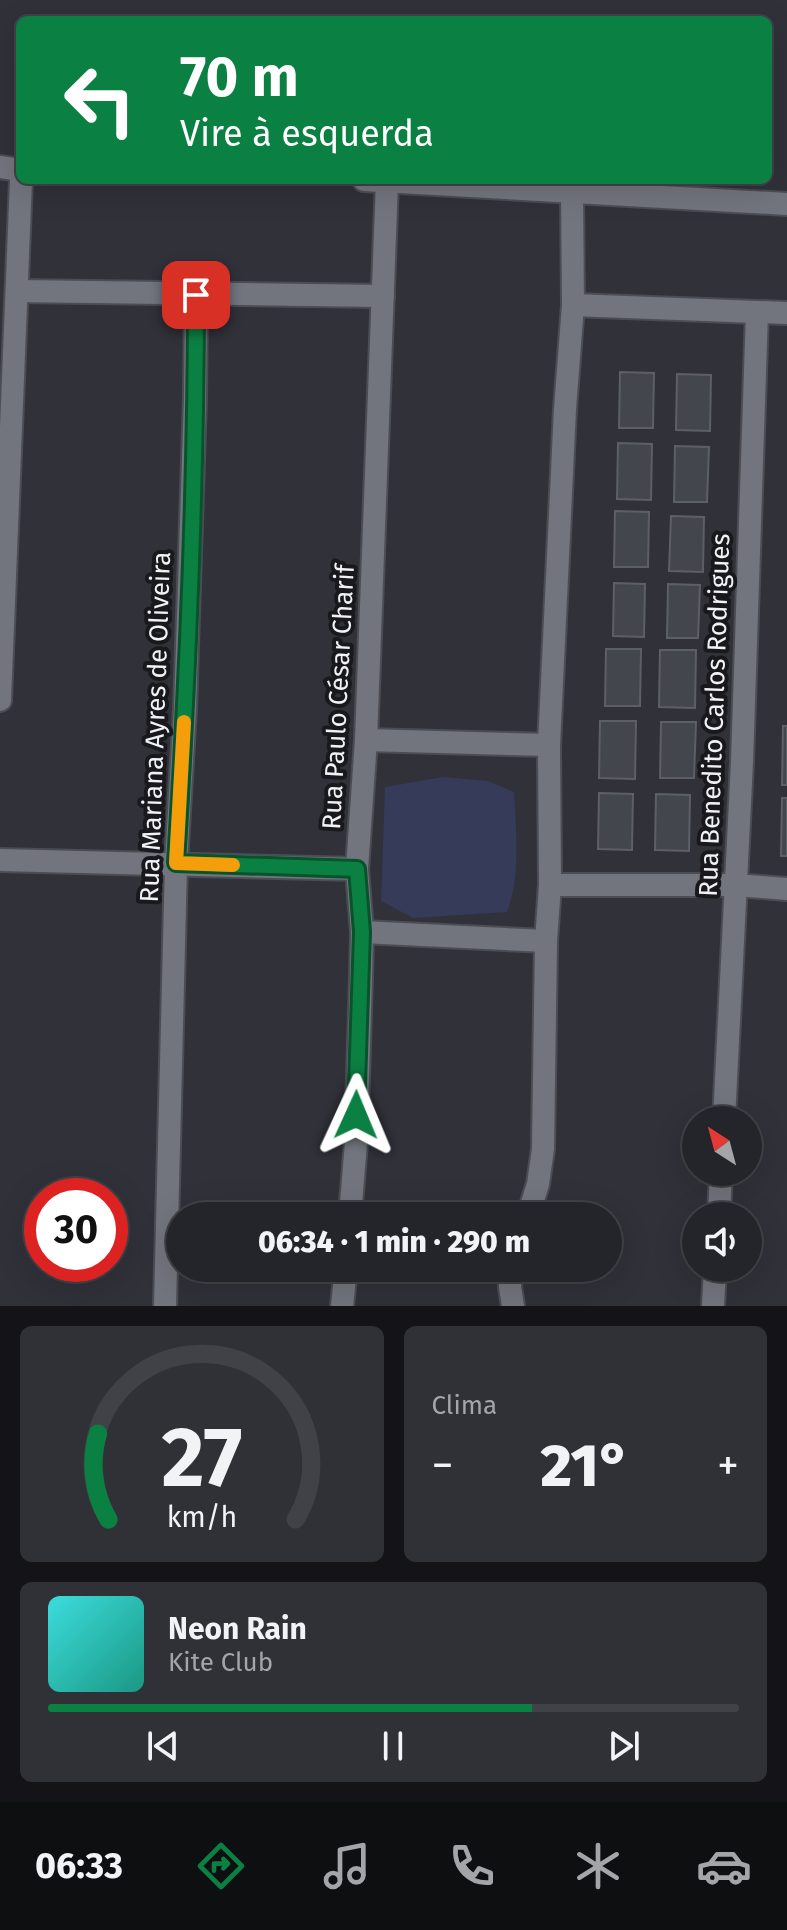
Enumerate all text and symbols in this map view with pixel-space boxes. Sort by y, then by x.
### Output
text: 70 m [180,44,299,111]
icon: left [48,48,152,152]
text: Vire à esquerda [180,112,434,156]
pin [162,261,230,329]
icon: arrive [174,273,218,317]
street label: Rua Benedito Carlos Rodrigues [693,533,736,897]
street label: Rua Mariana Ayres de Oliveira [134,551,177,903]
street label: Rua Paulo César Charif [316,561,361,830]
position arrow [314,1073,398,1157]
north arrow [682,1106,762,1186]
map controls [682,1106,762,1282]
speed limit sign: 30 [24,1178,128,1282]
button: sound [682,1202,762,1282]
text: 06:34 · 1 min · 290 m [258,1224,530,1260]
text: Clima [432,1390,497,1421]
text: 27 [161,1408,242,1508]
text: 21° [540,1430,630,1502]
text: − [432,1439,454,1492]
text: + [717,1439,739,1492]
text: km/h [166,1500,237,1535]
text: Neon Rain [168,1611,307,1647]
text: Kite Club [168,1647,273,1678]
icon: previous [141,1724,185,1768]
icon: pause [371,1724,415,1768]
icon: next [602,1724,646,1768]
icon: directions [193,1838,249,1894]
icon: music [319,1838,375,1894]
icon: phone [444,1838,500,1894]
icon: climate [570,1838,626,1894]
icon: car [696,1838,752,1894]
text: 06:33 [35,1844,123,1888]

